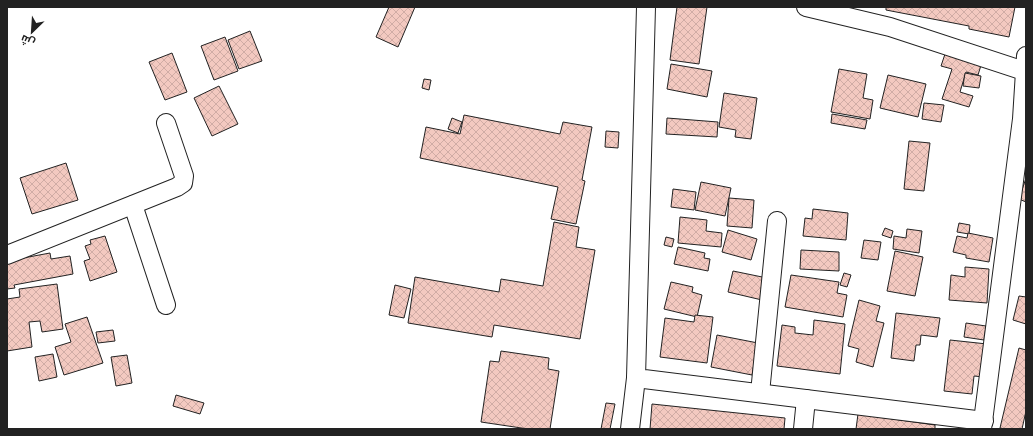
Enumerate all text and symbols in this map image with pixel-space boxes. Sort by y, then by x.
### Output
north arrow [12,12,52,52]
text: ش [19,32,37,49]

